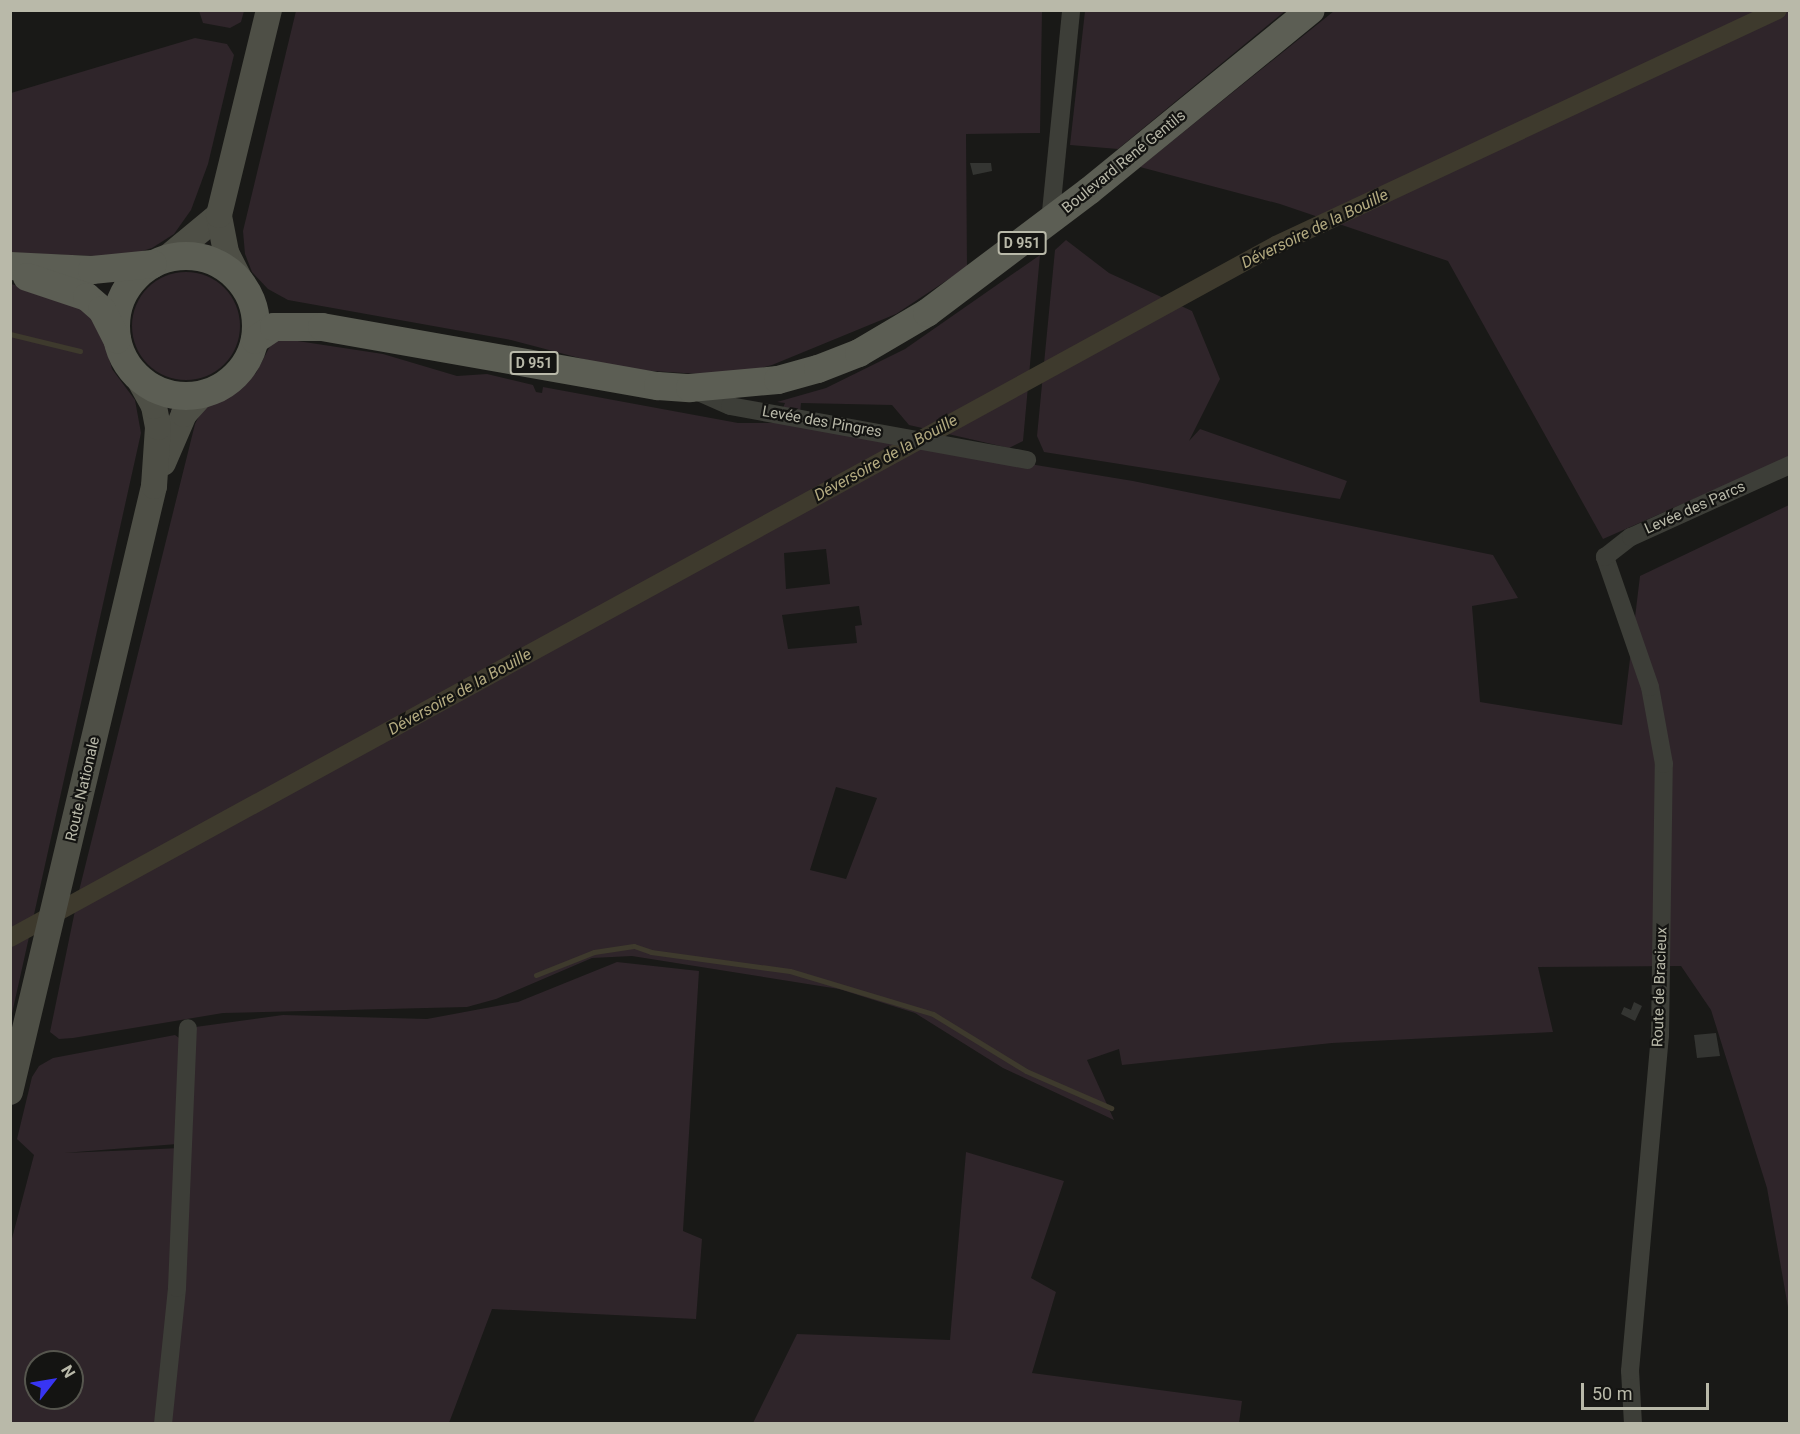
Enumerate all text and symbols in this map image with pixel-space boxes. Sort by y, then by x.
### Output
street label: Boulevard René Gentils [1059,107,1189,217]
water label: Déversoire de la Bouille [1239,185,1391,273]
road number: D 951 [996,232,1048,254]
road number: D 951 [508,352,560,374]
street label: Levée des Pingres [761,403,883,441]
water label: Déversoire de la Bouille [811,411,961,505]
street label: Levée des Parcs [1642,478,1748,538]
water label: Déversoire de la Bouille [385,645,535,739]
street label: Route Nationale [62,735,104,843]
street label: Route de Bracieux [1649,927,1671,1047]
north arrow [24,1350,84,1410]
text: N [57,1362,79,1381]
scale bar [1584,1371,1712,1409]
text: 50 m [1592,1383,1632,1404]

